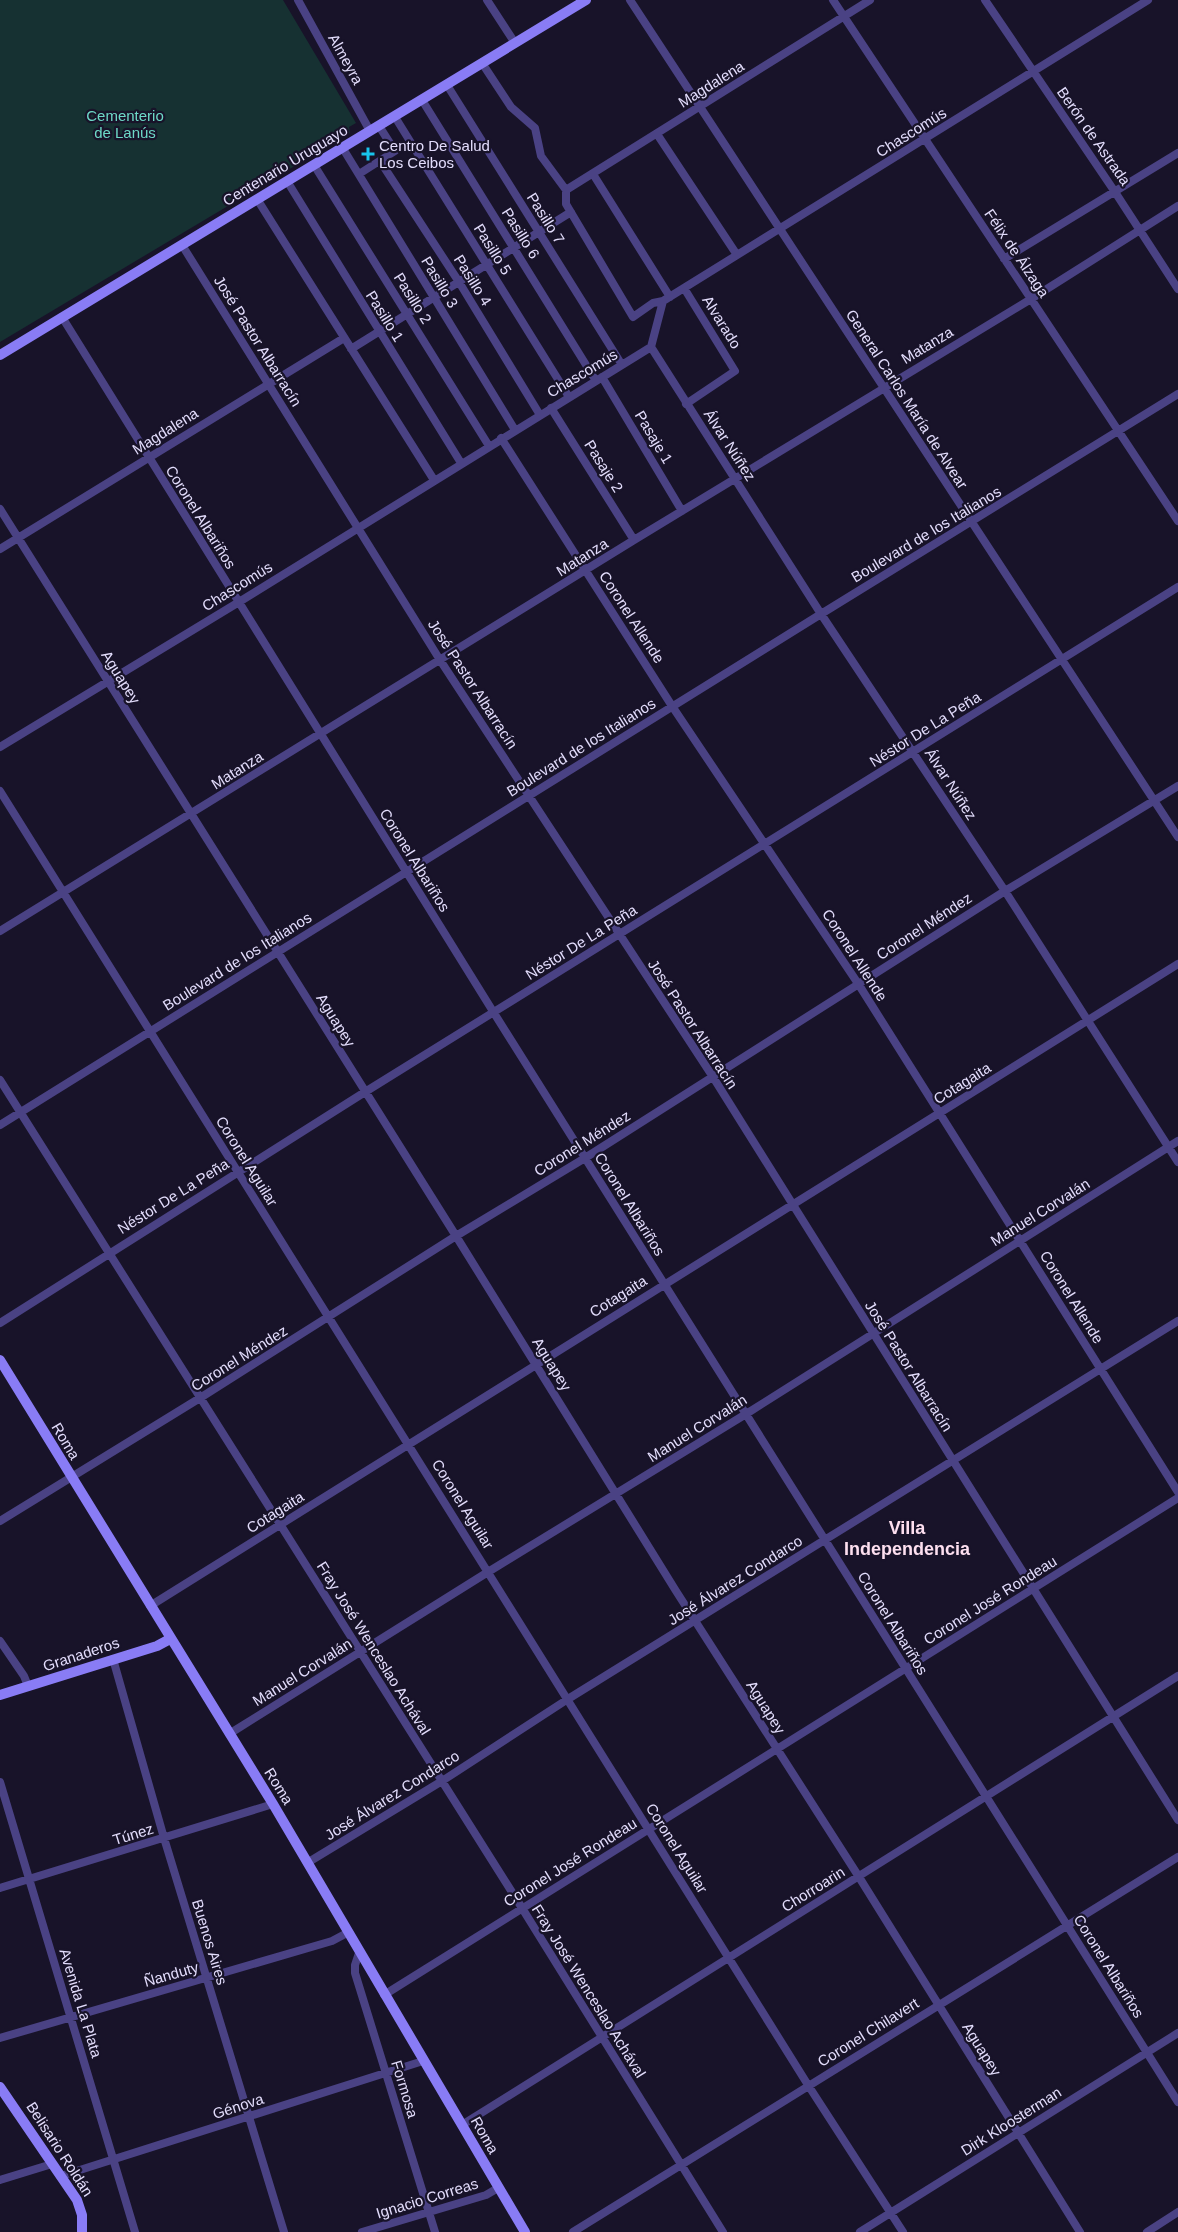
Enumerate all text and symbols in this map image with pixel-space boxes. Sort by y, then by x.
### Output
street label: Almeyra [325,31,367,88]
street label: Magdalena [675,57,748,111]
street label: Berón de Astrada [1054,84,1135,189]
street label: Chascomús [873,104,949,160]
park label: Cementerio de Lanús [86,107,164,141]
street label: Centenario Uruguayo [220,121,350,209]
place label: Centro De Salud Los Ceibos [379,137,490,171]
marker: Centro De Salud Los Ceibos [361,147,375,161]
street label: Pasillo 7 [524,189,568,247]
street label: Pasillo 6 [499,204,543,262]
street label: Félix de Álzaga [981,206,1053,301]
street label: Pasillo 5 [471,220,515,278]
street label: Pasillo 4 [451,251,495,309]
street label: Pasillo 3 [418,253,462,311]
street label: Pasillo 2 [391,269,435,327]
street label: José Pastor Albarracín [211,273,305,409]
street label: Pasillo 1 [363,287,407,345]
street label: Alvarado [699,292,745,352]
street label: General Carlos María de Alvear [843,306,971,492]
street label: Matanza [898,323,957,367]
street label: Chascomús [544,345,620,401]
street label: Magdalena [129,404,202,458]
street label: Álvar Núñez [701,406,759,484]
street label: Pasaje 1 [632,408,676,466]
street label: Pasaje 2 [581,437,627,495]
street label: Coronel Albariños [162,462,240,572]
street label: Boulevard de los Italianos [848,482,1004,586]
street label: Matanza [553,534,611,579]
street label: Chascomús [199,558,275,614]
street label: Coronel Allende [596,568,668,666]
street label: José Pastor Albarracín [425,616,521,752]
street label: Aguapey [98,647,144,707]
street label: Néstor De La Peña [866,688,984,770]
street label: Boulevard de los Italianos [504,694,658,800]
street label: Álvar Núñez [922,745,980,823]
street label: Matanza [208,747,266,792]
street label: Coronel Albariños [376,805,454,915]
street label: Coronel Méndez [873,889,975,963]
street label: Néstor De La Peña [522,901,640,983]
street label: Coronel Allende [819,906,891,1004]
street label: Boulevard de los Italianos [160,908,314,1014]
street label: José Pastor Albarracín [645,956,741,1092]
street label: Aguapey [313,990,359,1050]
street label: Cotagaita [930,1058,994,1107]
street label: Coronel Méndez [531,1107,633,1179]
street label: Coronel Aguilar [213,1113,281,1209]
street label: Coronel Albariños [591,1149,669,1259]
street label: Néstor De La Peña [114,1155,232,1237]
street label: Manuel Corvalán [987,1175,1093,1249]
street label: Coronel Allende [1037,1248,1107,1346]
street label: Cotagaita [586,1271,650,1320]
street label: José Pastor Albarracín [862,1298,956,1434]
street label: Coronel Méndez [188,1322,290,1394]
street label: Aguapey [529,1334,575,1394]
street label: Manuel Corvalán [644,1391,750,1465]
street label: Roma [48,1419,84,1463]
street label: Coronel Aguilar [429,1456,497,1552]
street label: Cotagaita [243,1487,307,1536]
district label: Villa Independencia [844,1518,971,1559]
street label: José Álvarez Condarco [665,1532,805,1628]
street label: Coronel José Rondeau [920,1552,1060,1648]
street label: Fray José Wenceslao Achával [314,1558,434,1738]
street label: Coronel Albariños [854,1568,932,1678]
street label: Granaderos [41,1634,121,1674]
street label: Manuel Corvalán [249,1635,355,1709]
street label: Aguapey [743,1677,789,1737]
street label: José Álvarez Condarco [322,1747,462,1843]
street label: Roma [261,1765,297,1808]
street label: Coronel Aguilar [643,1800,711,1896]
street label: Coronel José Rondeau [500,1814,640,1910]
street label: Túnez [111,1820,155,1848]
street label: Chorroarin [778,1863,848,1915]
street label: Buenos Aires [189,1897,231,1987]
street label: Fray José Wenceslao Achával [529,1901,649,2081]
street label: Coronel Albariños [1070,1911,1148,2021]
street label: Avenida La Plata [56,1946,106,2060]
street label: Ñanduty [142,1958,201,1990]
street label: Coronel Chilavert [814,1994,922,2070]
street label: Aguapey [959,2019,1005,2079]
street label: Formosa [388,2058,422,2120]
street label: Dirk Kloosterman [958,2083,1064,2159]
street label: Génova [210,2090,266,2122]
street label: Belisario Roldán [23,2099,97,2199]
street label: Roma [468,2113,503,2157]
street label: Ignacio Correas [374,2174,480,2222]

